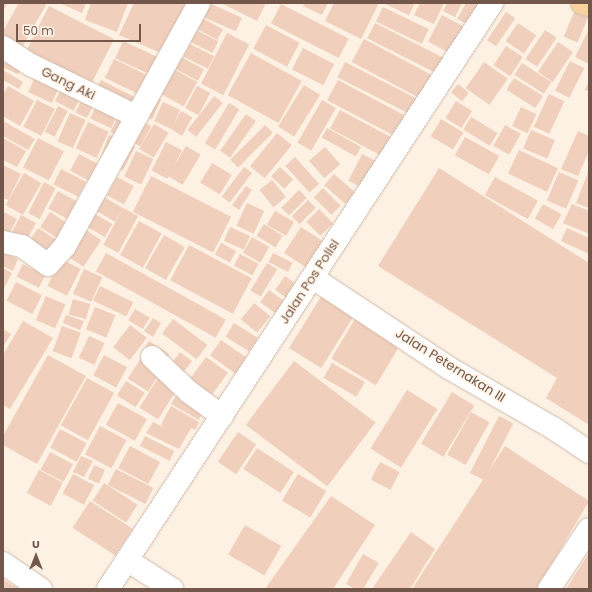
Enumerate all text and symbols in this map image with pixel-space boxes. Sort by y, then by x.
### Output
scale bar [18,16,143,42]
text: 50 m [23,22,54,39]
street label: Gang Aki [38,64,98,104]
street label: Jalan Pos Polisi [277,237,343,327]
street label: Jalan Peternakan III [392,326,508,406]
north arrow [16,536,56,576]
text: U [32,536,40,552]

